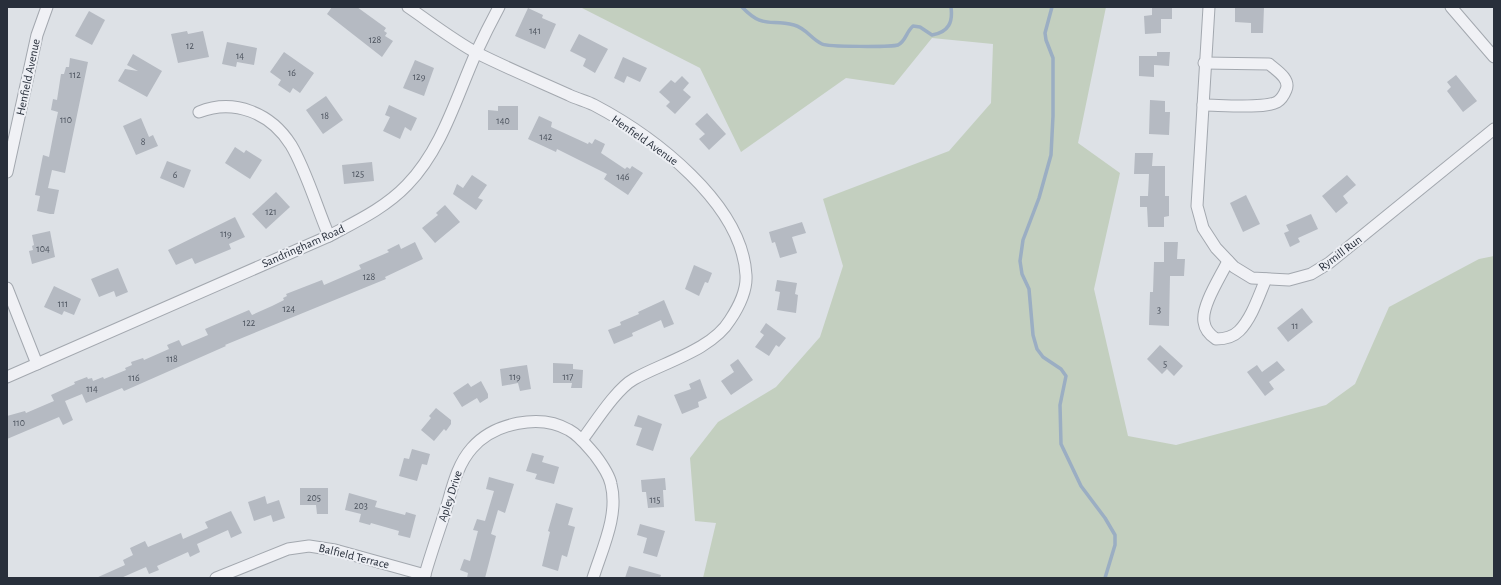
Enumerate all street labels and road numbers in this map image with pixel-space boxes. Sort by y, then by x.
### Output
street label: Henfield Avenue [14,38,42,116]
street label: Henfield Avenue [610,113,680,167]
street label: Sandringham Road [260,222,346,270]
street label: Rymill Run [1316,233,1364,274]
street label: Apley Drive [436,469,465,524]
street label: Balfield Terrace [317,541,391,571]

